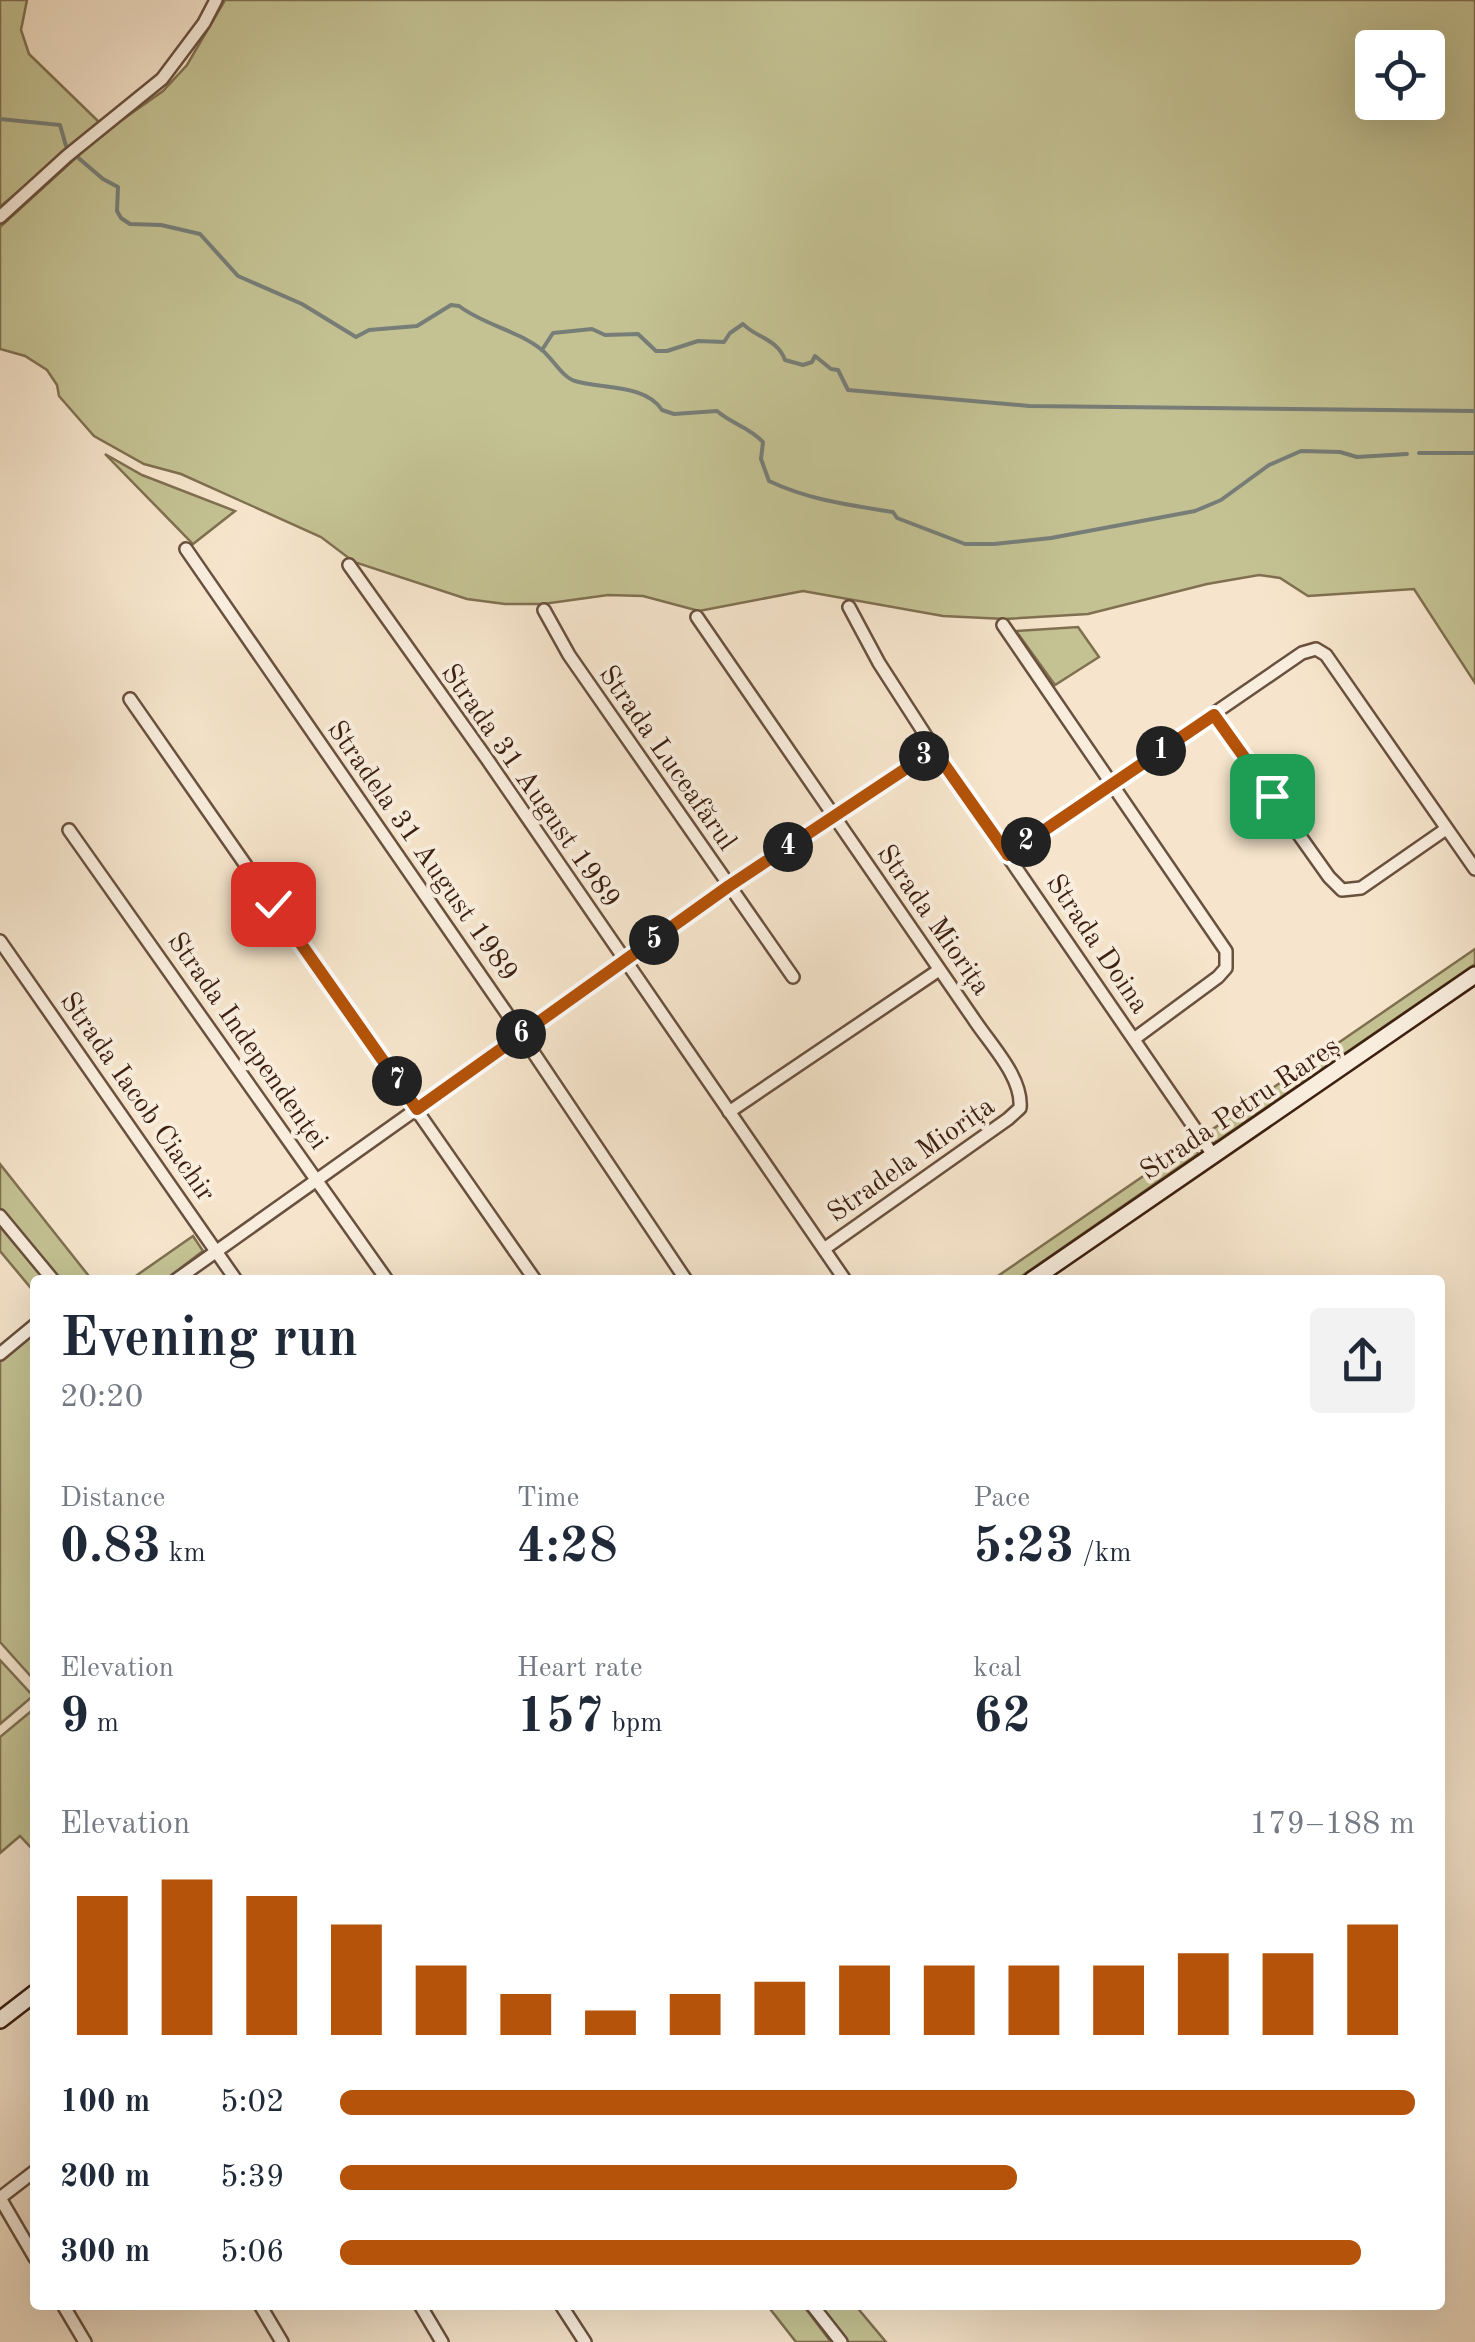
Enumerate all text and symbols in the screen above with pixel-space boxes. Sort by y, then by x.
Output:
map controls [1355,30,1445,120]
button: locate [1355,30,1445,120]
street label: Strada 31 August 1989 [435,660,624,914]
street label: Strada Luceafărul [592,661,741,856]
street label: Stradela 31 August 1989 [321,716,522,987]
pin: 1 [1136,726,1186,776]
pin: 3 [899,731,949,781]
text: 1 [1153,737,1169,765]
text: 3 [916,742,932,770]
pin [1230,754,1315,839]
icon: arrive [1245,769,1300,824]
pin: 2 [1001,817,1051,867]
pin: 4 [763,822,813,872]
text: 2 [1018,828,1034,856]
text: 4 [780,833,796,861]
street label: Strada Miorița [870,840,995,1001]
pin [231,862,316,947]
street label: Strada Doina [1040,870,1153,1019]
icon: check [246,877,301,932]
pin: 5 [629,915,679,965]
text: 5 [646,926,662,954]
street label: Strada Independenței [161,928,332,1155]
street label: Strada Iacob Ciachir [54,988,219,1208]
pin: 6 [496,1009,546,1059]
text: 6 [513,1020,529,1048]
street label: Strada Petru Rareș [1136,1033,1345,1186]
pin: 7 [372,1056,422,1106]
text: 7 [389,1067,405,1095]
street label: Stradela Miorița [823,1092,1000,1228]
button: share [1310,1308,1415,1413]
text: Evening run [60,1313,358,1368]
text: 20:20 [60,1382,143,1414]
text: Distance [60,1485,165,1513]
text: Time [517,1485,579,1513]
text: Pace [973,1485,1030,1513]
text: 0.83 [60,1523,161,1573]
text: 4:28 [517,1523,618,1573]
text: 5:23 [973,1523,1074,1573]
text: km [161,1540,206,1568]
text: /km [1074,1540,1132,1568]
text: Elevation [60,1655,174,1683]
text: Heart rate [517,1655,643,1683]
text: kcal [973,1655,1022,1683]
text: 9 [60,1693,89,1743]
text: 157 [517,1693,604,1743]
text: 62 [973,1693,1031,1743]
text: m [89,1710,119,1738]
text: bpm [604,1710,663,1738]
text: Elevation [60,1809,190,1841]
text: 179–188 m [1249,1809,1415,1841]
text: 100 m [60,2087,150,2119]
text: 5:02 [220,2087,285,2119]
text: 200 m [60,2162,150,2194]
text: 5:39 [220,2162,285,2194]
text: 300 m [60,2237,150,2269]
text: 5:06 [220,2237,285,2269]

